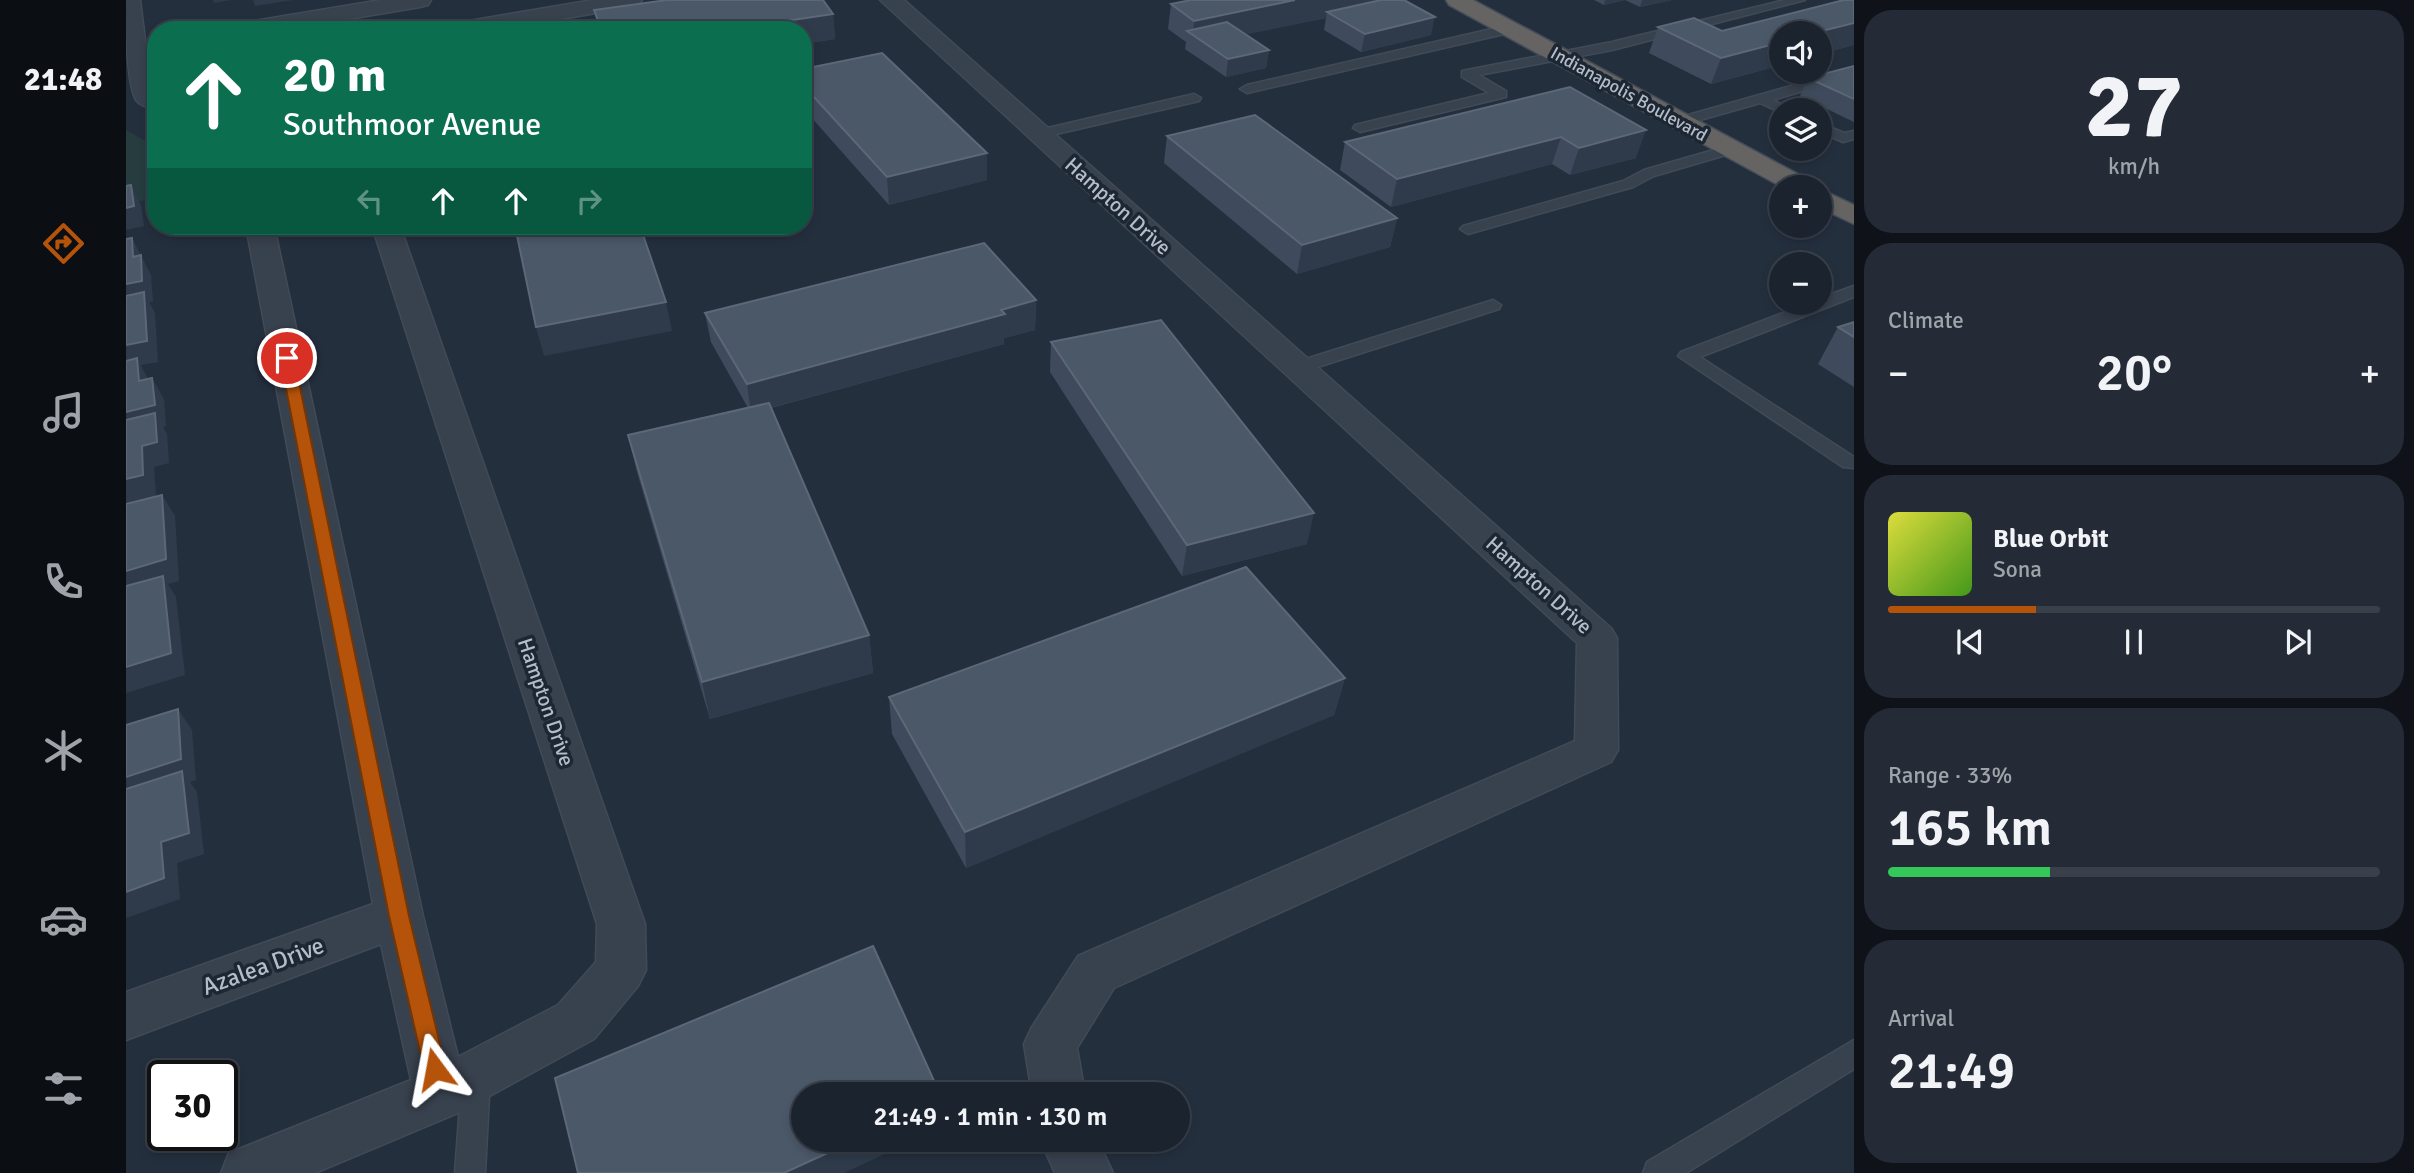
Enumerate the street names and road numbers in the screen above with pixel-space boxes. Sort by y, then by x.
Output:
street label: Indianapolis Boulevard [1547,42,1711,146]
street label: Hampton Drive [1060,152,1176,260]
street label: Hampton Drive [1481,531,1597,639]
street label: Hampton Drive [512,635,580,769]
street label: Azalea Drive [198,930,328,1002]

